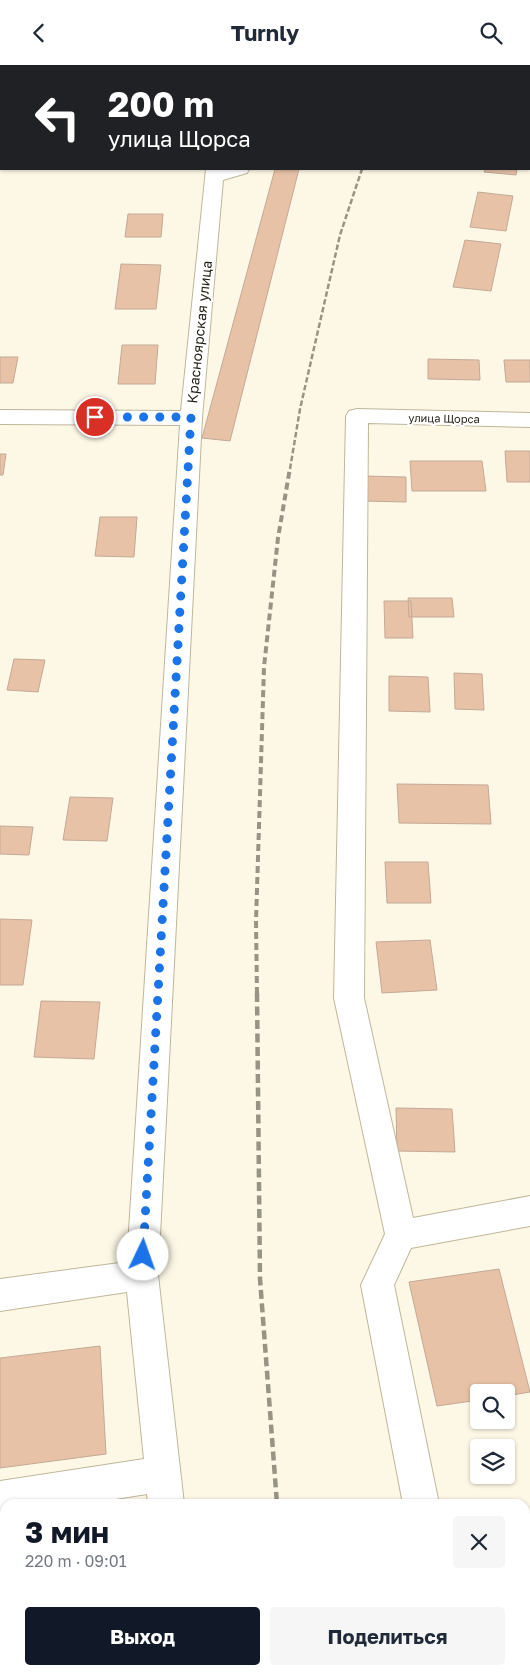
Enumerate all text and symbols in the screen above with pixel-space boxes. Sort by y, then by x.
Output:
icon: back [25,19,53,47]
text: Turnly [231,19,299,46]
icon: search [477,19,505,47]
text: 200 m [108,83,214,125]
icon: left [25,85,90,150]
text: улица Щорса [108,125,251,152]
street label: Красноярская улица [183,260,215,404]
pin [74,396,116,438]
icon: arrive [81,403,109,431]
street label: улица Щорса [408,411,480,425]
position arrow [116,1228,168,1280]
map controls [470,1384,515,1484]
button: search [470,1384,515,1429]
button: layers [470,1439,515,1484]
text: 3 мин [25,1514,109,1550]
button: close [453,1516,505,1568]
text: 220 m · 09:01 [25,1551,127,1571]
button: Выход [25,1607,260,1665]
button: Поделиться [270,1607,505,1665]

